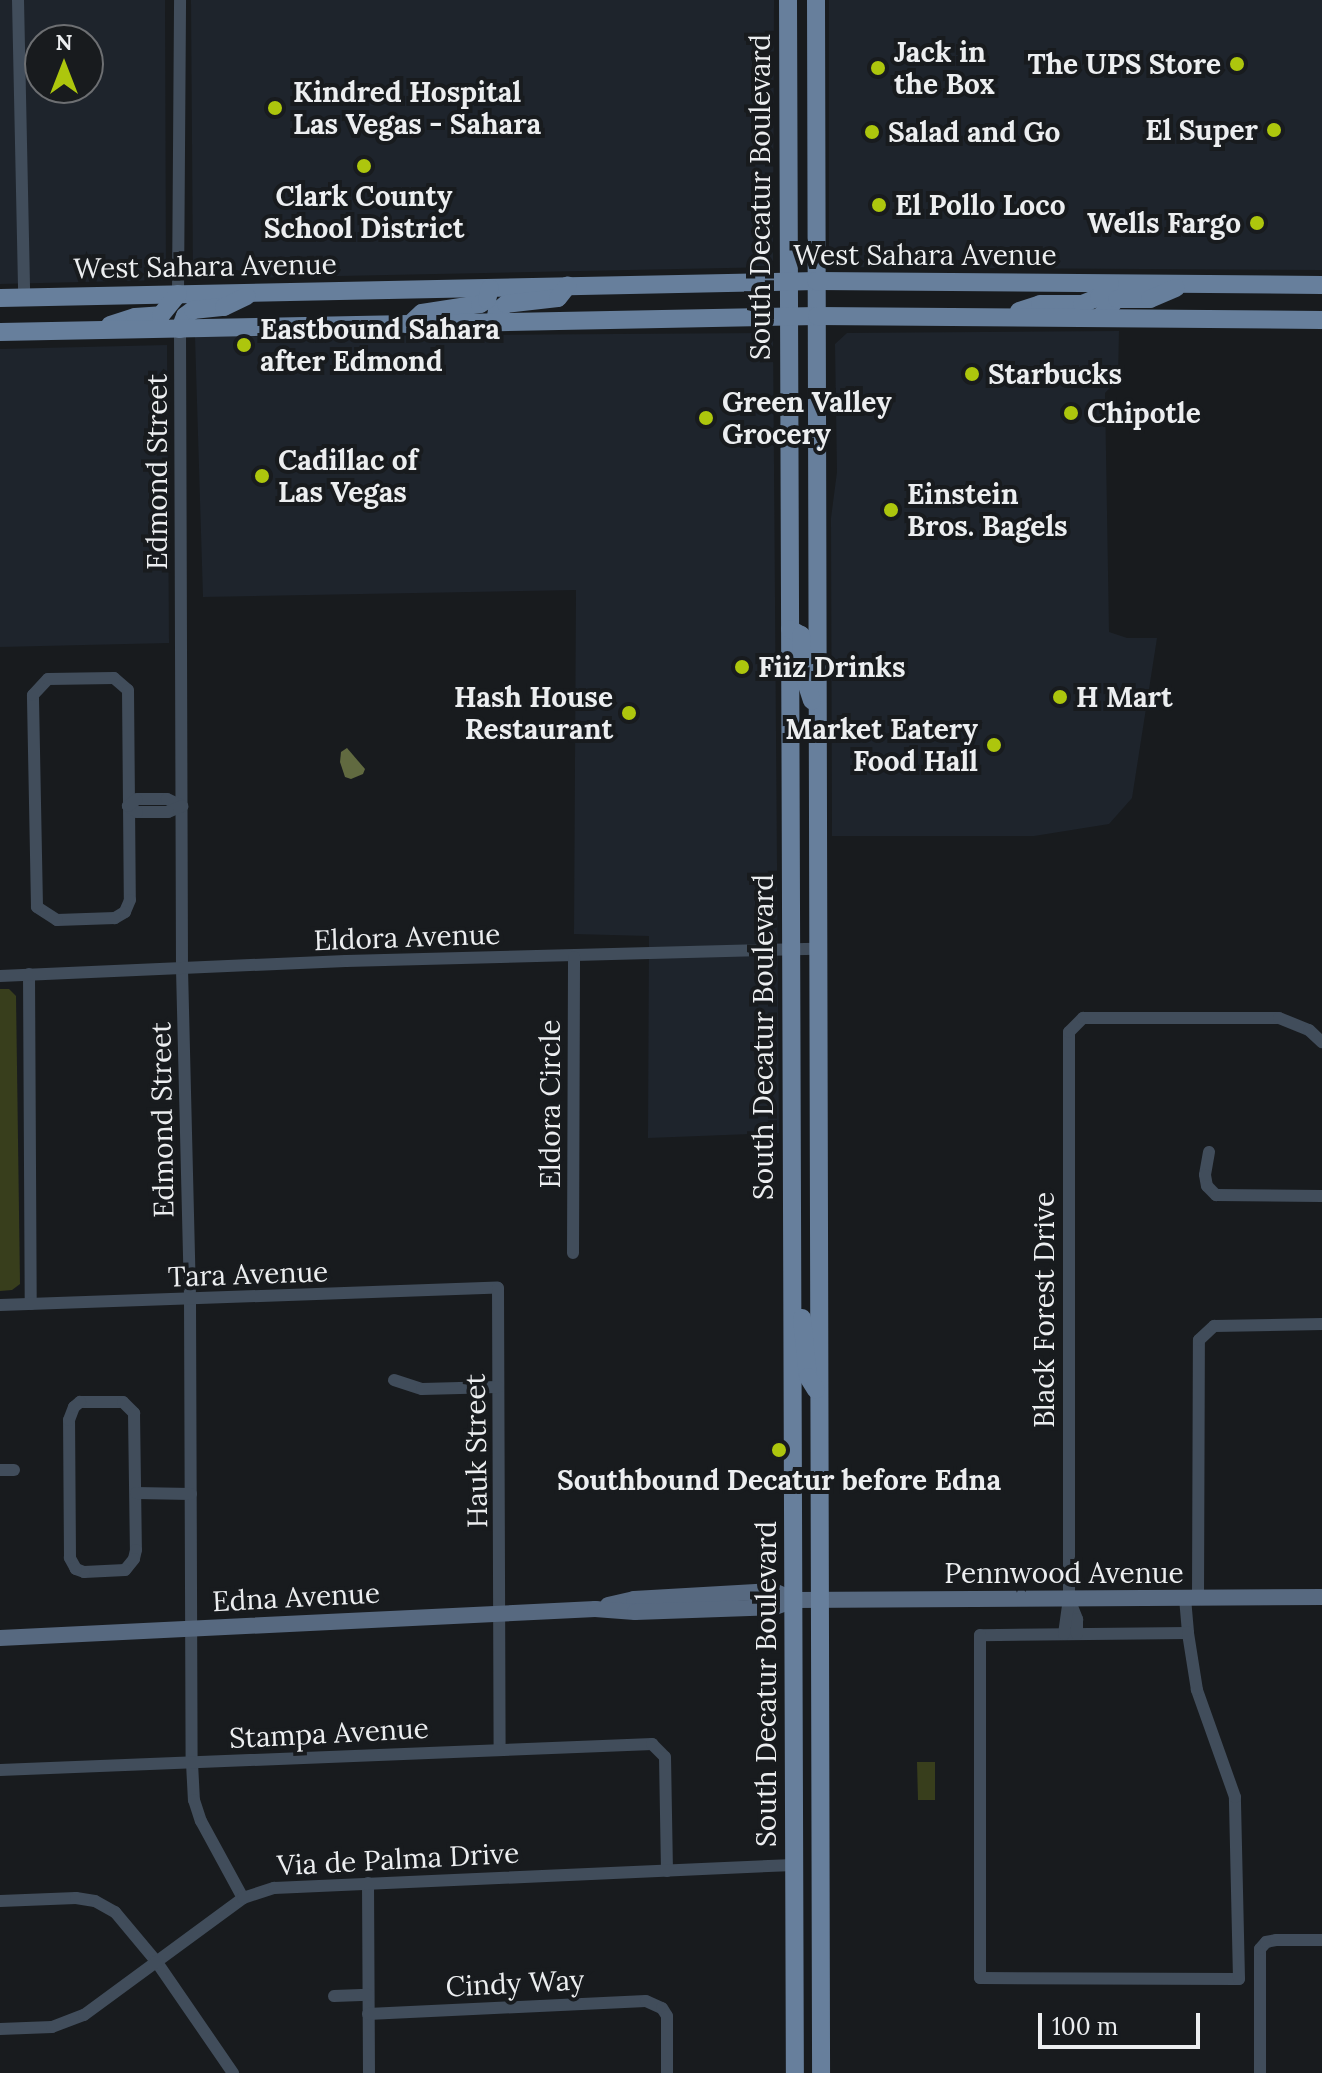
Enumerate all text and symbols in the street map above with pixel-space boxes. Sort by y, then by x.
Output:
north arrow [24,24,104,104]
text: N [55,28,73,56]
street label: South Decatur Boulevard [743,34,777,360]
place label: Jack in the Box [894,35,995,101]
place label: The UPS Store [1027,47,1221,81]
marker: The UPS Store [1228,55,1246,73]
marker: Jack in the Box [869,59,887,77]
place label: Kindred Hospital Las Vegas - Sahara [293,75,541,141]
marker: Kindred Hospital Las Vegas - Sahara [264,97,286,119]
place label: El Super [1145,113,1258,147]
place label: Salad and Go [888,115,1060,149]
marker: El Super [1265,121,1283,139]
marker: Salad and Go [863,123,881,141]
marker: Clark County School District [355,157,373,175]
place label: Clark County School District [264,179,464,245]
place label: El Pollo Loco [895,188,1066,222]
marker: El Pollo Loco [870,196,888,214]
place label: Wells Fargo [1087,206,1241,240]
marker: Wells Fargo [1248,214,1266,232]
street label: West Sahara Avenue [793,238,1057,272]
street label: West Sahara Avenue [73,247,337,285]
place label: Eastbound Sahara after Edmond [260,312,500,378]
marker: Eastbound Sahara after Edmond [235,336,253,354]
place label: Starbucks [988,357,1122,391]
marker: Starbucks [963,365,981,383]
street label: Edmond Street [140,374,174,570]
place label: Green Valley Grocery [722,385,892,451]
place label: Chipotle [1087,396,1201,430]
marker: Chipotle [1062,404,1080,422]
marker: Green Valley Grocery [697,409,715,427]
place label: Cadillac of Las Vegas [278,443,418,509]
marker: Cadillac of Las Vegas [253,467,271,485]
place label: Einstein Bros. Bagels [907,477,1068,543]
marker: Einstein Bros. Bagels [882,501,900,519]
place label: Fiiz Drinks [758,650,906,684]
marker: Fiiz Drinks [733,658,751,676]
place label: Hash House Restaurant [454,680,613,746]
place label: H Mart [1076,680,1173,714]
marker: H Mart [1051,688,1069,706]
marker: Hash House Restaurant [620,704,638,722]
place label: Market Eatery Food Hall [785,712,978,778]
marker: Market Eatery Food Hall [985,736,1003,754]
street label: South Decatur Boulevard [746,874,780,1200]
street label: Eldora Avenue [313,917,501,957]
street label: Eldora Circle [533,1020,567,1188]
street label: Edmond Street [143,1022,181,1218]
street label: Black Forest Drive [1027,1192,1061,1428]
street label: Tara Avenue [167,1254,329,1294]
street label: Hauk Street [458,1374,494,1528]
marker: Southbound Decatur before Edna [770,1441,788,1459]
place label: Southbound Decatur before Edna [557,1463,1001,1497]
street label: South Decatur Boulevard [749,1521,783,1847]
street label: Pennwood Avenue [944,1556,1184,1590]
street label: Edna Avenue [211,1576,381,1618]
street label: Stampa Avenue [228,1711,430,1755]
street label: Via de Palma Drive [276,1836,520,1882]
street label: Cindy Way [445,1963,585,2003]
scale bar [1042,1997,1204,2047]
text: 100 m [1052,2011,1118,2042]

